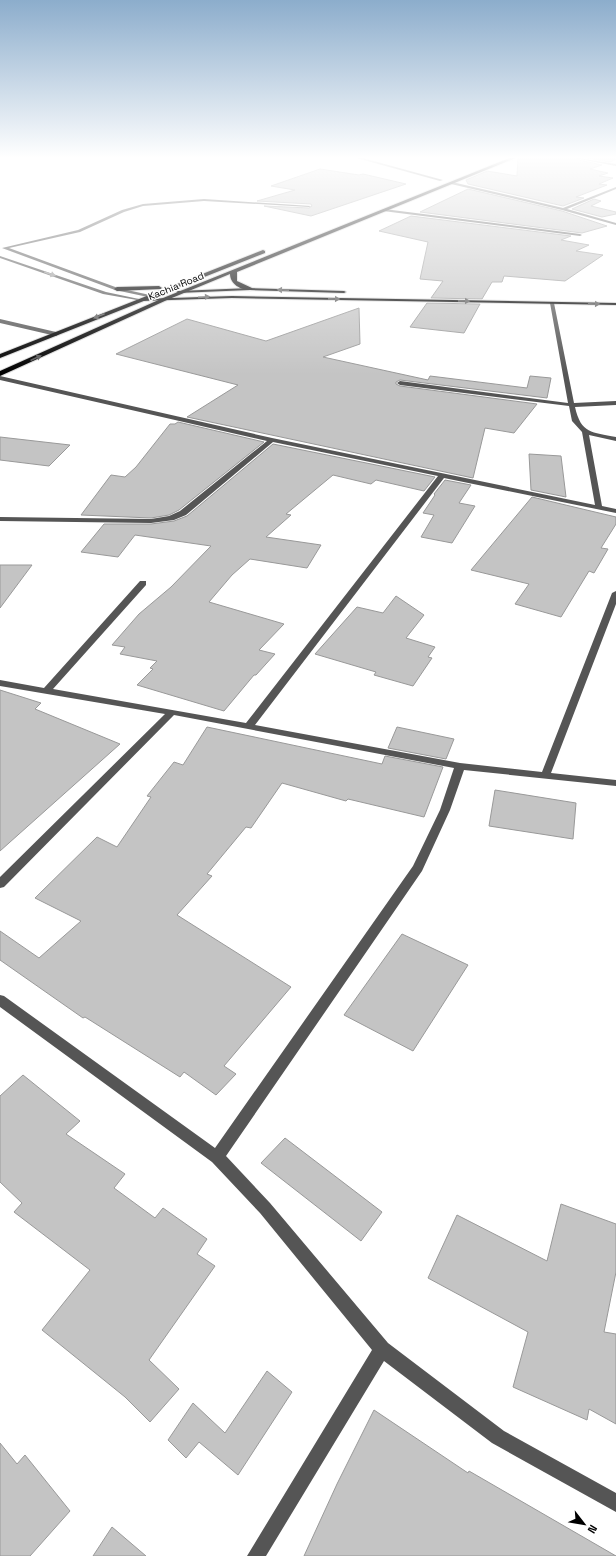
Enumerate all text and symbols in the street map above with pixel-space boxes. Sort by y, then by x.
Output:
street label: Kachia Road [146,269,206,303]
one-way arrow [44,271,56,277]
one-way arrow [276,287,289,293]
one-way arrow [198,294,210,301]
one-way arrow [328,296,341,302]
one-way arrow [458,298,470,305]
one-way arrow [588,301,601,307]
one-way arrow [94,313,105,319]
one-way arrow [30,355,41,361]
north arrow [564,1504,604,1544]
text: N [585,1522,600,1536]

